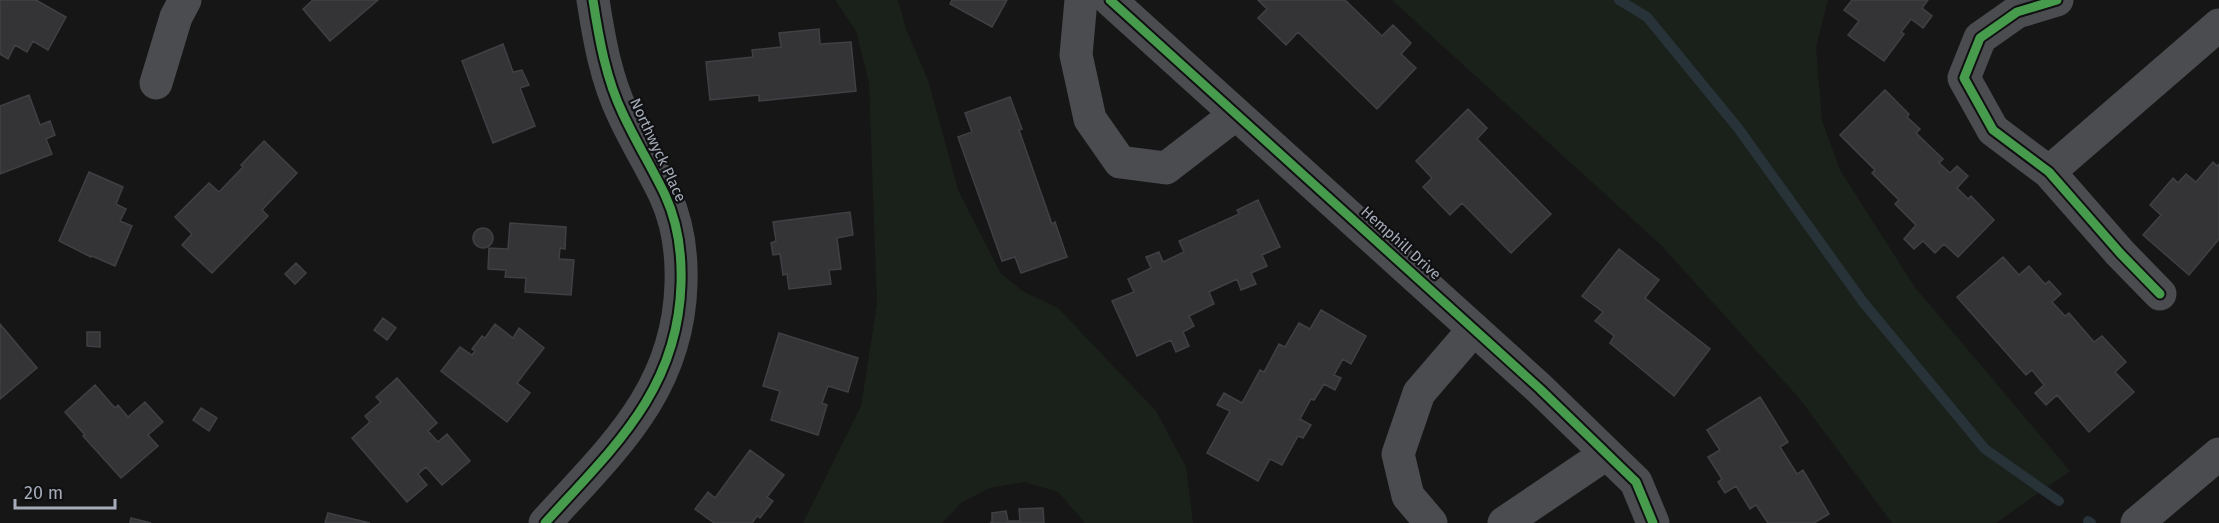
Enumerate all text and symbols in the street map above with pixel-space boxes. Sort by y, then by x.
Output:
street label: Northwyck Place [626,95,690,205]
street label: Hemphill Drive [1357,202,1445,284]
scale bar [15,472,116,510]
text: 20 m [24,482,63,504]

